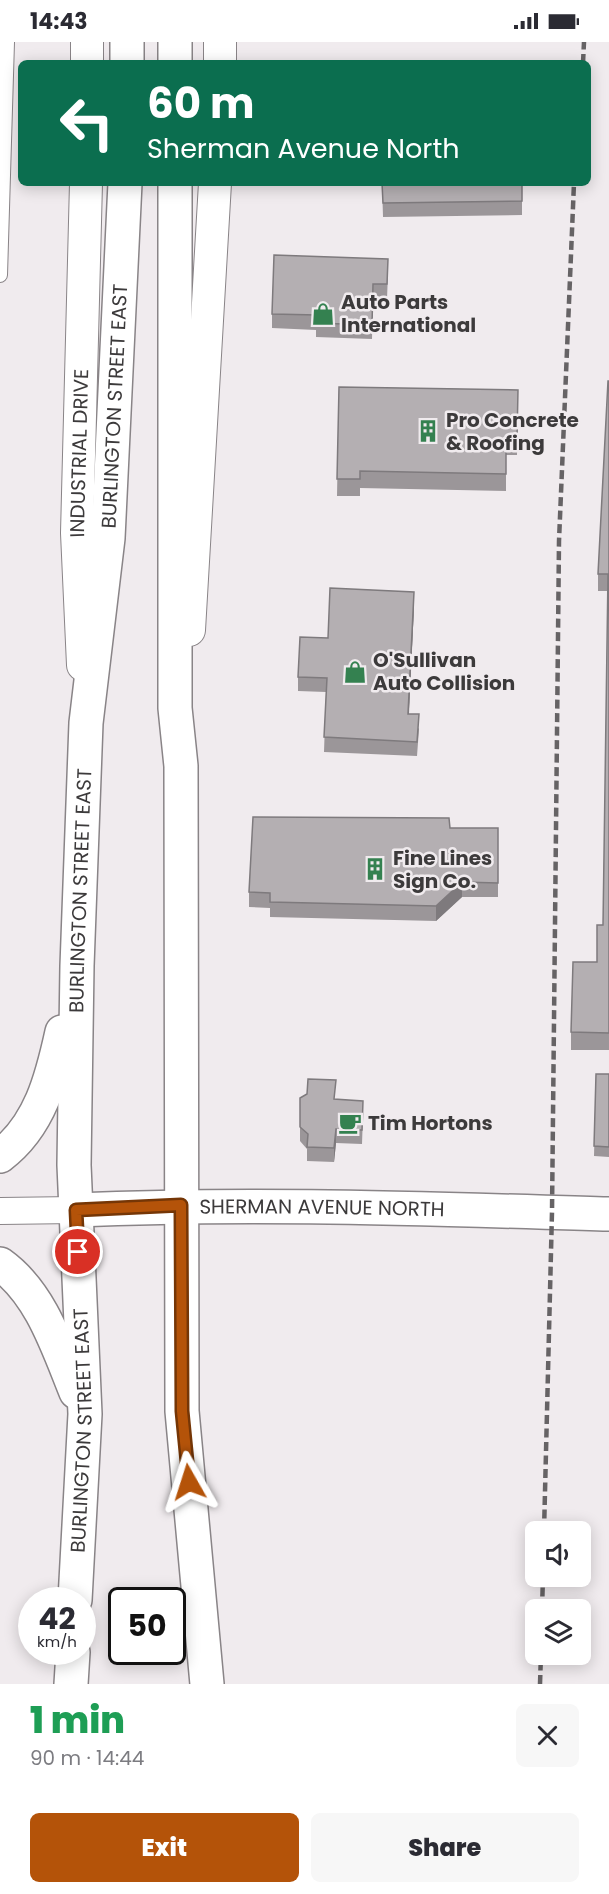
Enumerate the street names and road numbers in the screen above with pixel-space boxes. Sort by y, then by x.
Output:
street label: BURLINGTON STREET EAST [94,283,134,529]
street label: INDUSTRIAL DRIVE [63,368,95,538]
street label: BURLINGTON STREET EAST [62,768,98,1013]
street label: SHERMAN AVENUE NORTH [199,1192,445,1223]
street label: BURLINGTON STREET EAST [64,1307,99,1553]

